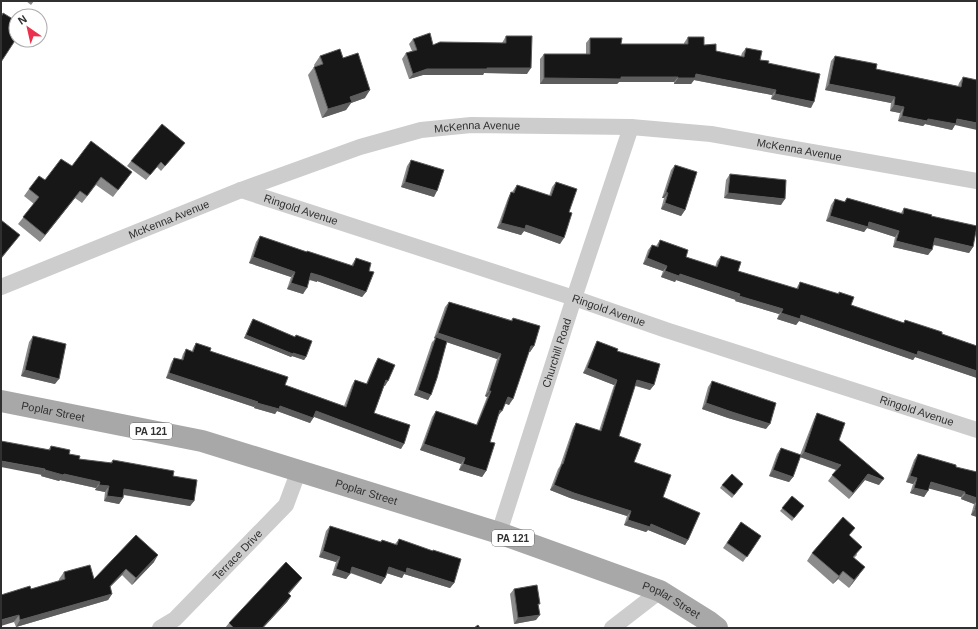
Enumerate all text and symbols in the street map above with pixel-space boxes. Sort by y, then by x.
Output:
north arrow [8,8,48,48]
text: N [16,12,29,27]
street label: McKenna Avenue [434,119,520,135]
street label: McKenna Avenue [756,136,843,163]
street label: Ringold Avenue [262,192,339,227]
street label: McKenna Avenue [127,197,211,241]
street label: Ringold Avenue [571,292,647,328]
street label: Churchill Road [540,317,573,389]
street label: Ringold Avenue [878,393,955,428]
street label: Poplar Street [20,399,86,424]
road number: PA 121 [130,423,172,439]
street label: Poplar Street [334,477,399,507]
street label: Terrace Drive [210,527,265,583]
road number: PA 121 [492,530,534,546]
street label: Poplar Street [641,579,702,621]

